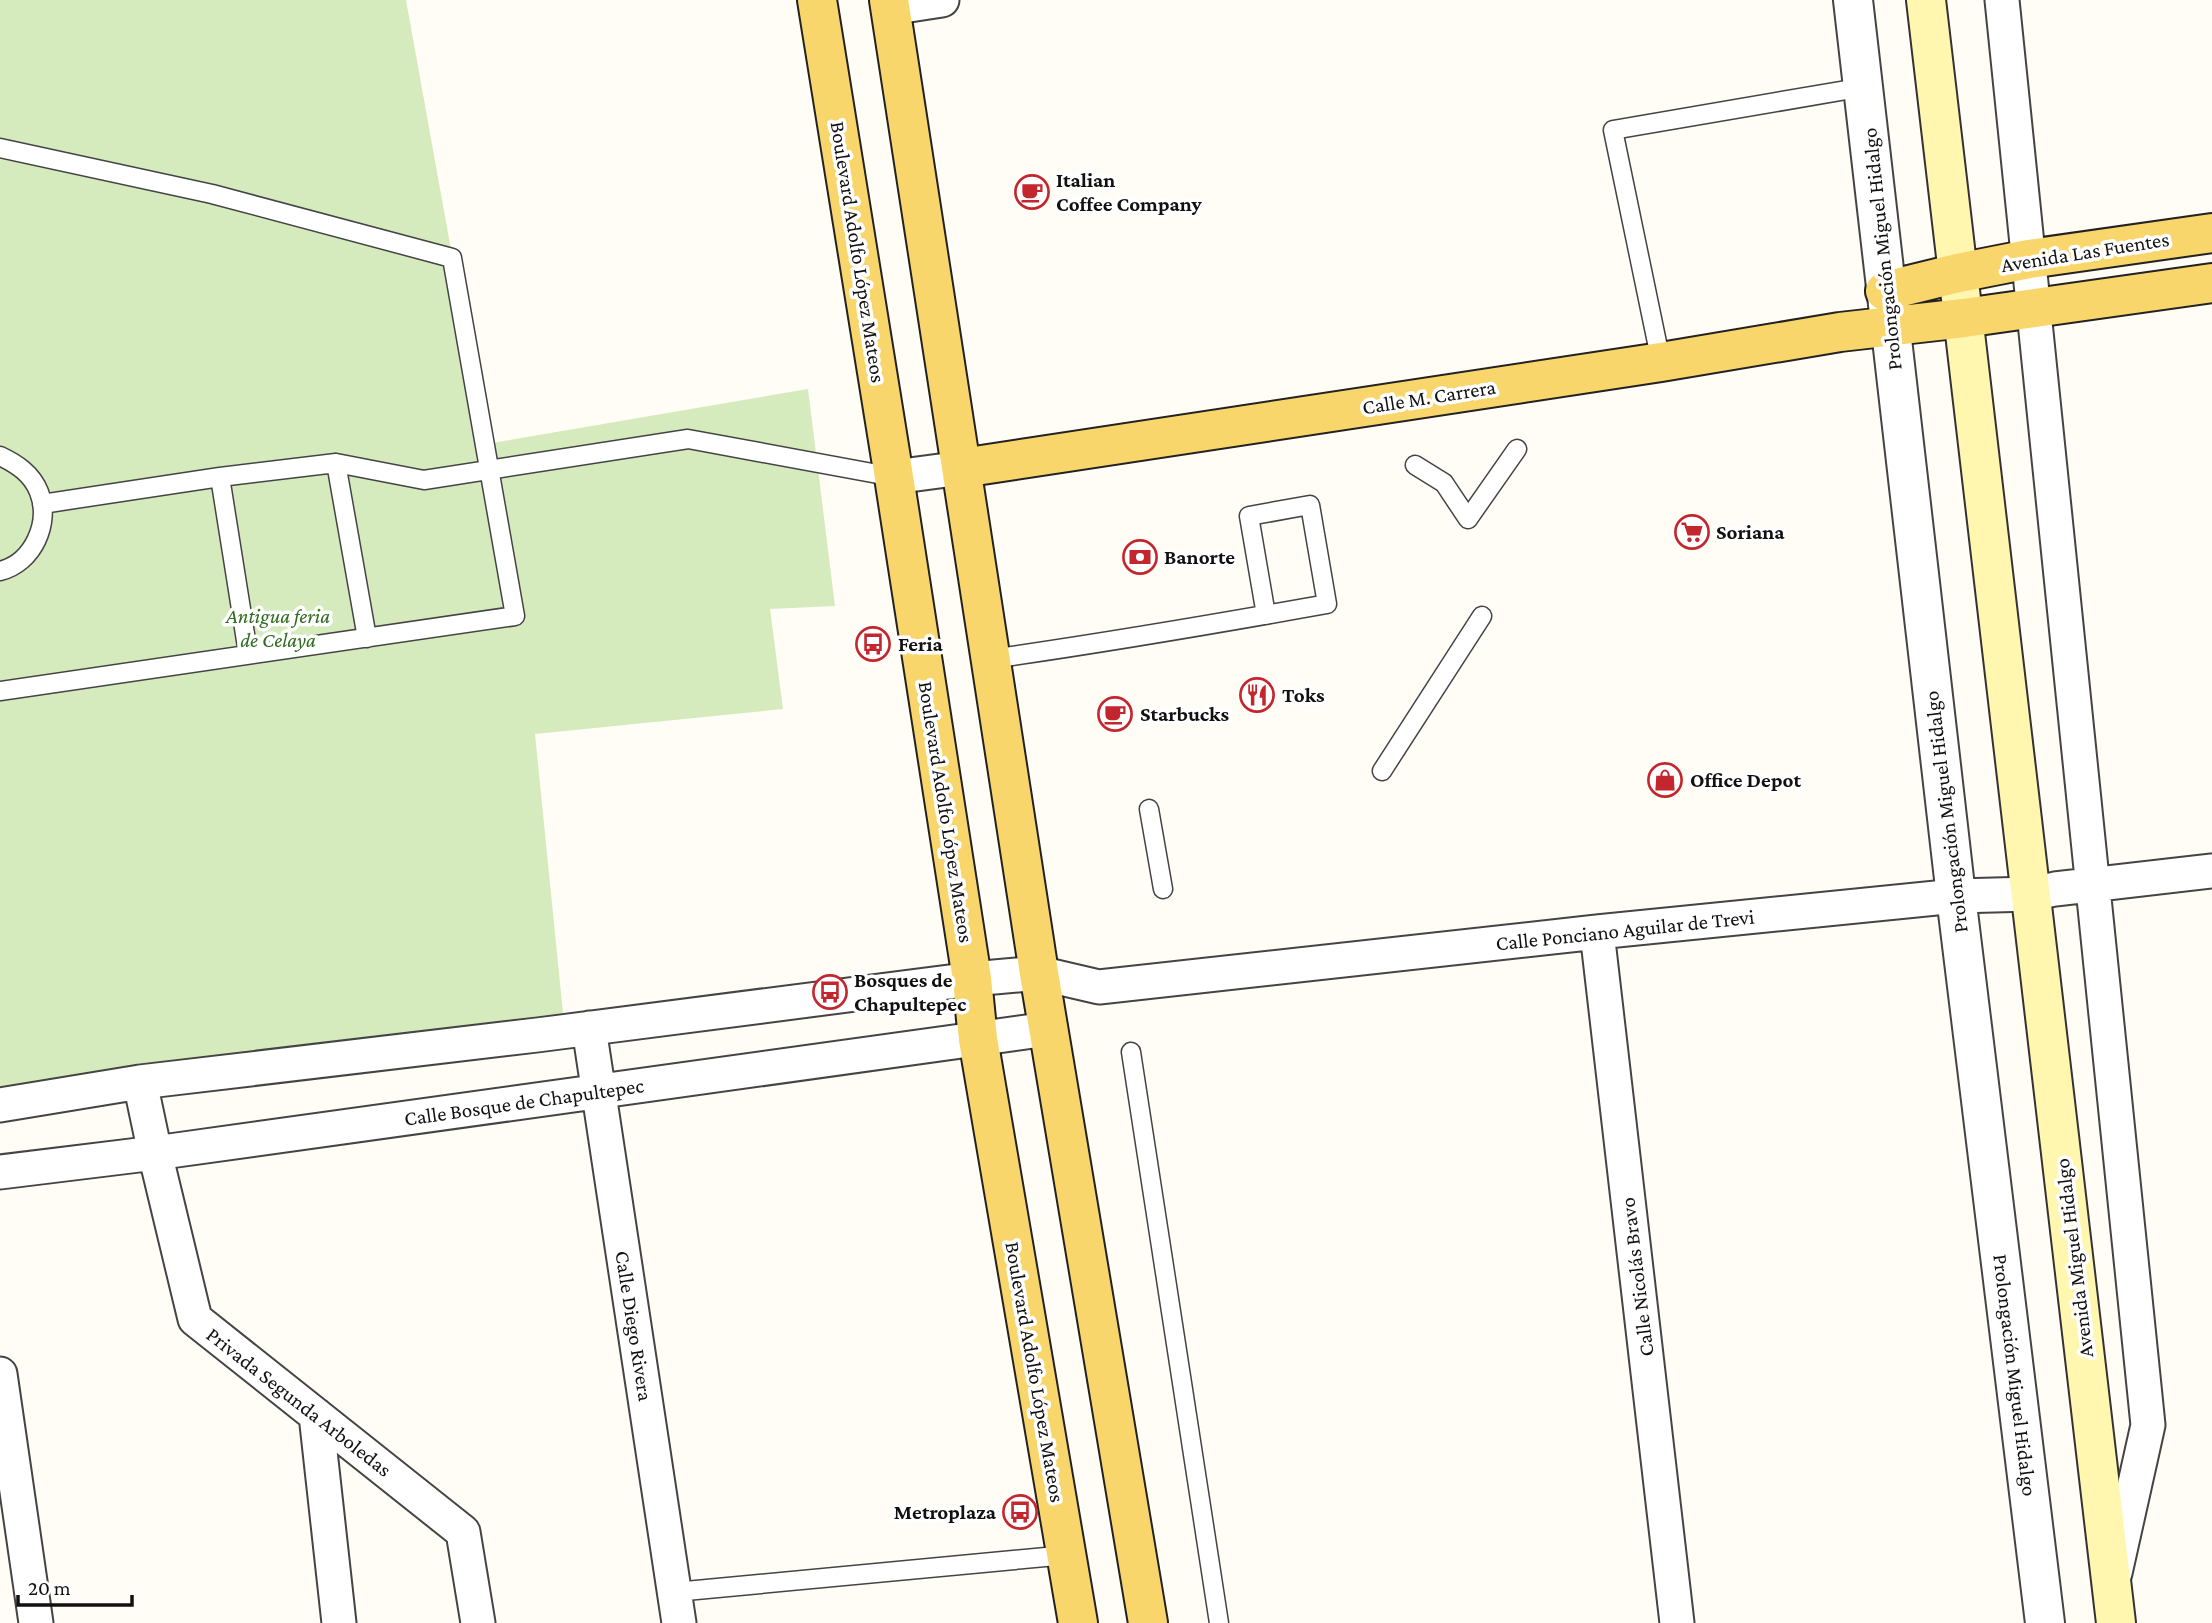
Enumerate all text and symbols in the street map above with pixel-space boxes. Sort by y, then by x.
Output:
street label: Boulevard Adolfo López Mateos [825,120,891,384]
street label: Prolongación Miguel Hidalgo [1857,127,1907,371]
place label: Italian Coffee Company [1056,168,1203,216]
cafe icon: Italian Coffee Company [1013,173,1051,211]
street label: Avenida Las Fuentes [1999,227,2171,277]
street label: Calle M. Carrera [1361,375,1498,419]
supermarket icon: Soriana [1673,513,1711,551]
place label: Soriana [1716,520,1785,544]
bank icon: Banorte [1121,538,1159,576]
place label: Banorte [1164,545,1235,569]
park label: Antigua feria de Celaya [225,604,330,652]
bus stop icon: Feria [854,625,892,663]
place label: Feria [898,632,944,656]
restaurant icon: Toks [1238,676,1276,714]
street label: Boulevard Adolfo López Mateos [913,680,979,944]
place label: Toks [1282,683,1325,707]
street label: Prolongación Miguel Hidalgo [1919,690,1973,934]
cafe icon: Starbucks [1096,695,1134,733]
place label: Starbucks [1140,702,1229,726]
shop icon: Office Depot [1646,761,1684,799]
place label: Office Depot [1690,768,1801,792]
street label: Calle Ponciano Aguilar de Trevi [1494,904,1756,956]
place label: Bosques de Chapultepec [854,968,967,1016]
bus stop icon: Bosques de Chapultepec [811,973,849,1011]
street label: Calle Bosque de Chapultepec [403,1073,646,1131]
street label: Avenida Miguel Hidalgo [2050,1157,2098,1359]
street label: Calle Nicolás Bravo [1615,1196,1659,1358]
street label: Boulevard Adolfo López Mateos [1000,1240,1070,1504]
street label: Calle Diego Rivera [610,1249,658,1403]
street label: Prolongación Miguel Hidalgo [1988,1253,2042,1497]
street label: Privada Segunda Arboledas [202,1322,396,1482]
bus stop icon: Metroplaza [1001,1493,1039,1531]
place label: Metroplaza [894,1500,997,1524]
scale bar [18,1564,131,1608]
text: 20 m [28,1576,71,1600]

